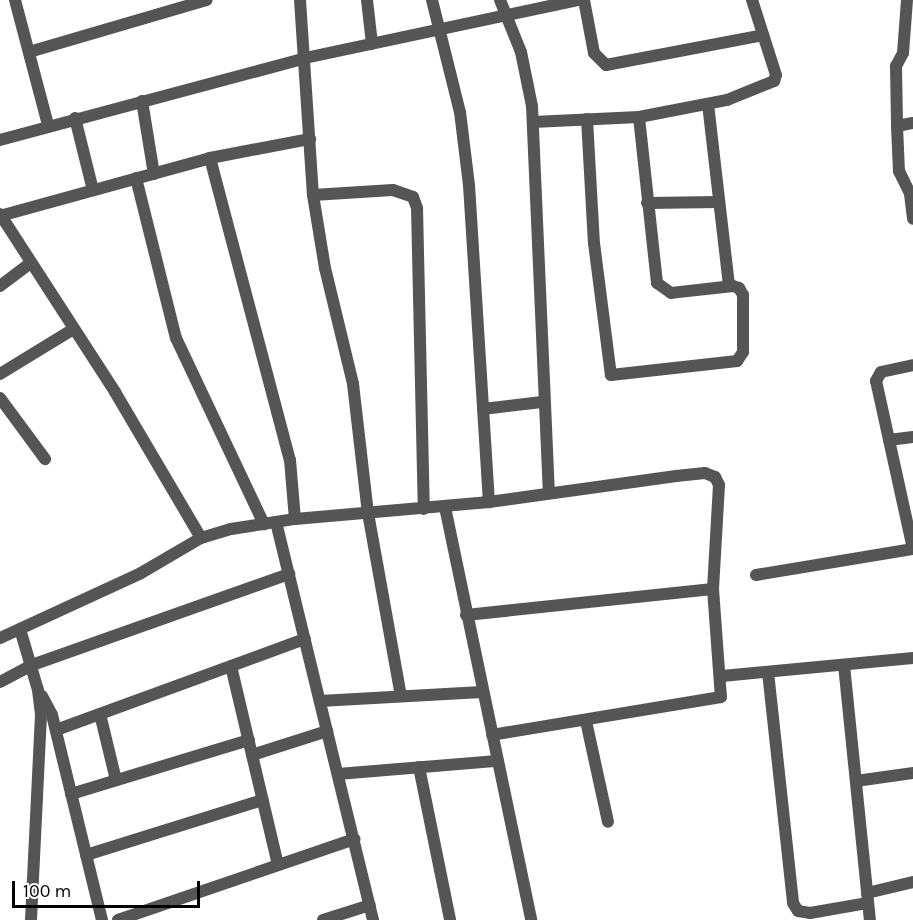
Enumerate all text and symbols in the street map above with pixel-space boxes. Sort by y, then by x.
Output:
scale bar [15,869,202,907]
text: 100 m [23,880,71,902]

